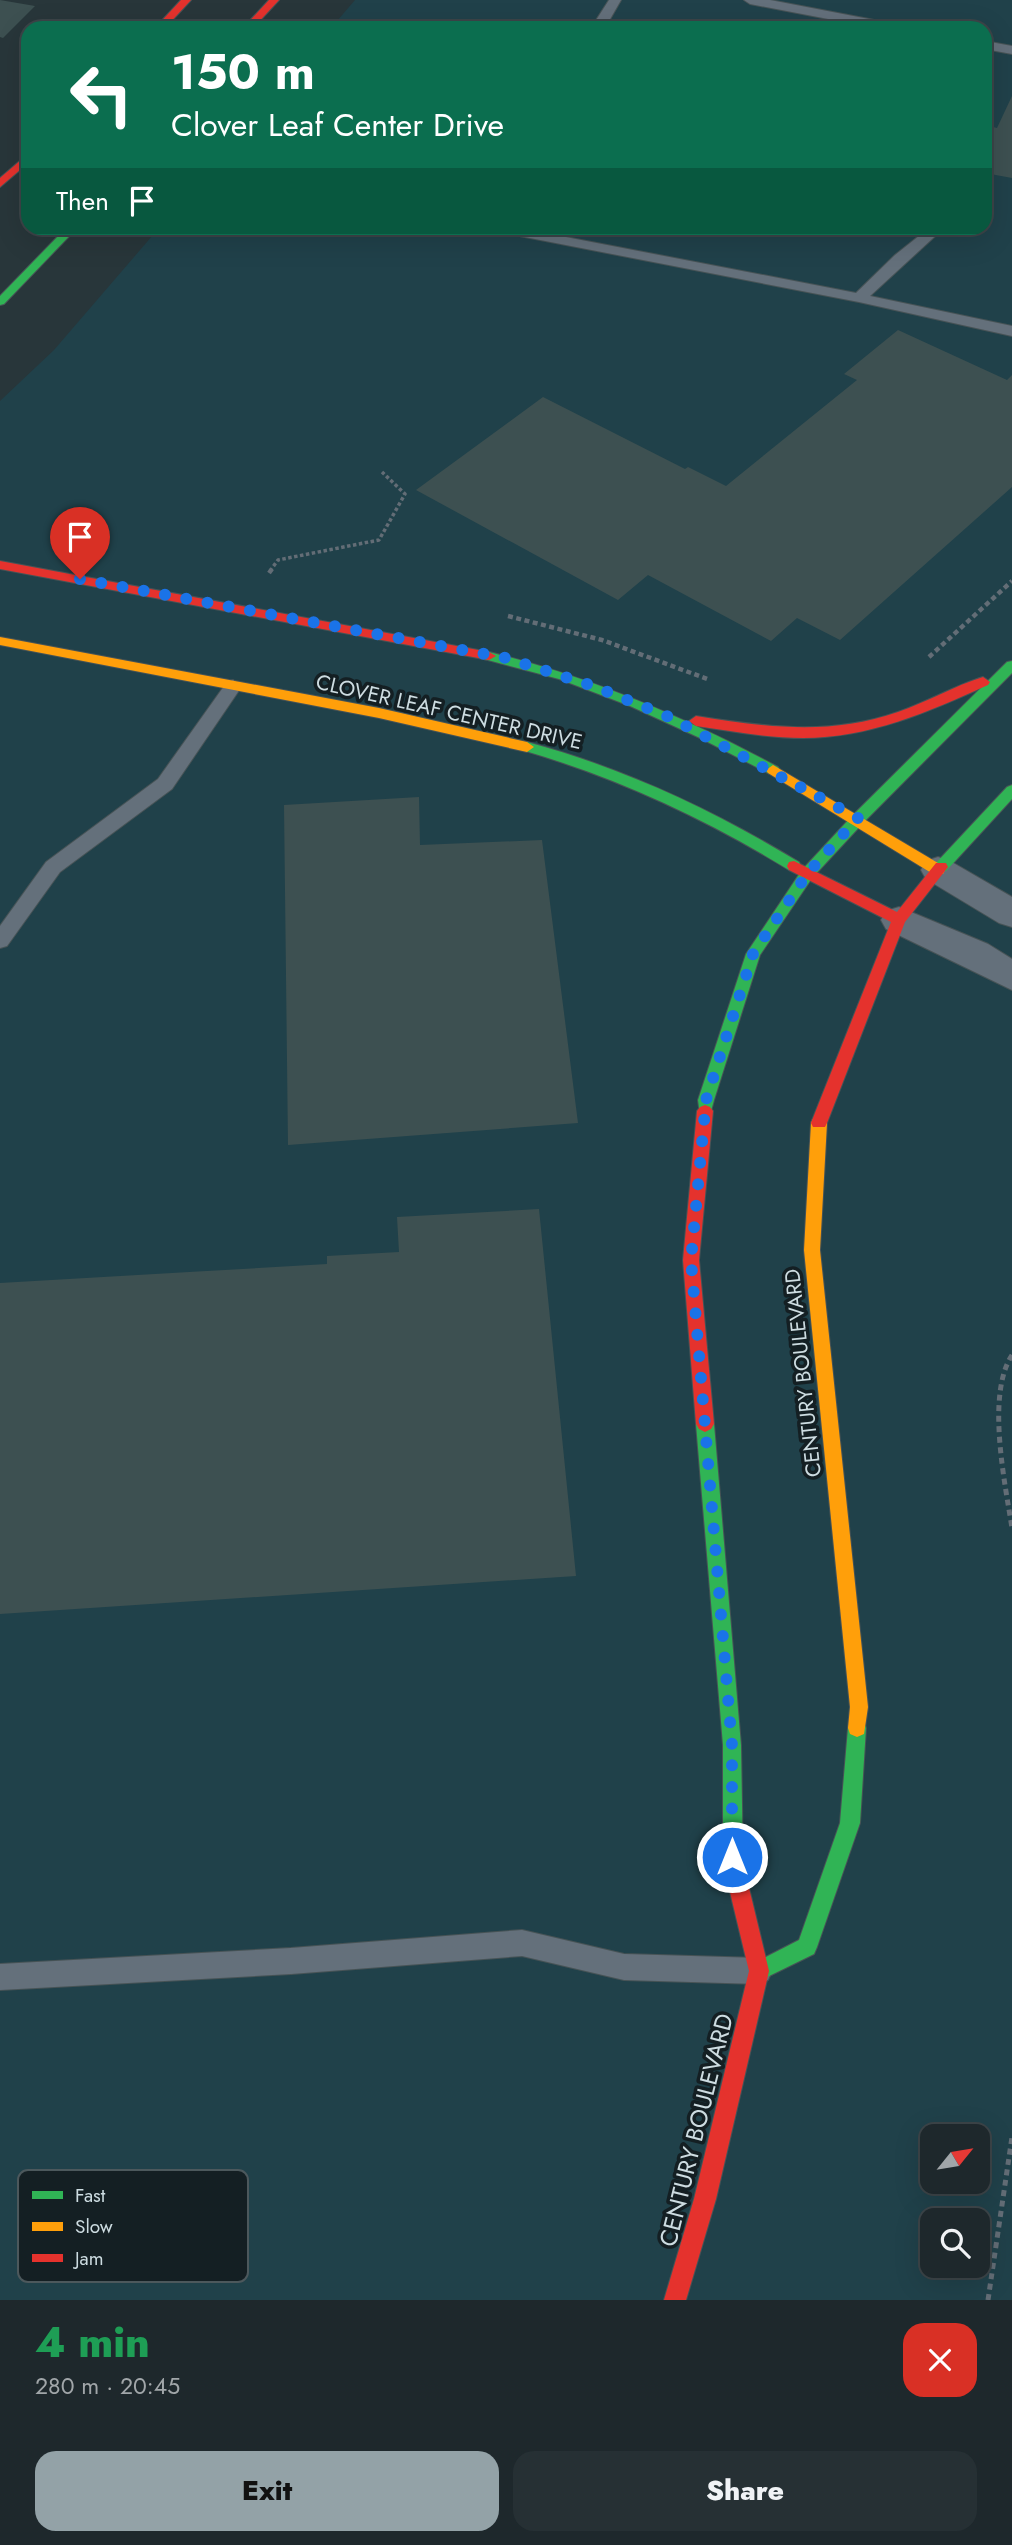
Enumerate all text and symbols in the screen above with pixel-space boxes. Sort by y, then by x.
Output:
text: 150 m [171,37,315,107]
icon: left [56,49,147,140]
text: Clover Leaf Center Drive [171,102,504,148]
text: Then [56,182,109,220]
icon: arrive [123,182,161,220]
pin [50,507,110,579]
icon: arrive [61,518,99,556]
street label: CLOVER LEAF CENTER DRIVE [313,667,585,757]
street label: CENTURY BOULEVARD [777,1267,829,1479]
position arrow [695,1820,769,1894]
street label: CENTURY BOULEVARD [650,2010,742,2250]
north arrow [920,2124,990,2194]
map controls [920,2124,990,2278]
legend [18,2170,248,2282]
text: Fast [75,2182,106,2209]
button: search [920,2208,990,2278]
text: Slow [75,2213,113,2240]
text: Jam [72,2245,104,2272]
text: 4 min [35,2312,150,2373]
button: close [903,2323,977,2397]
text: 280 m · 20:45 [35,2369,180,2403]
button: Exit [35,2451,499,2531]
button: Share [513,2451,977,2531]

